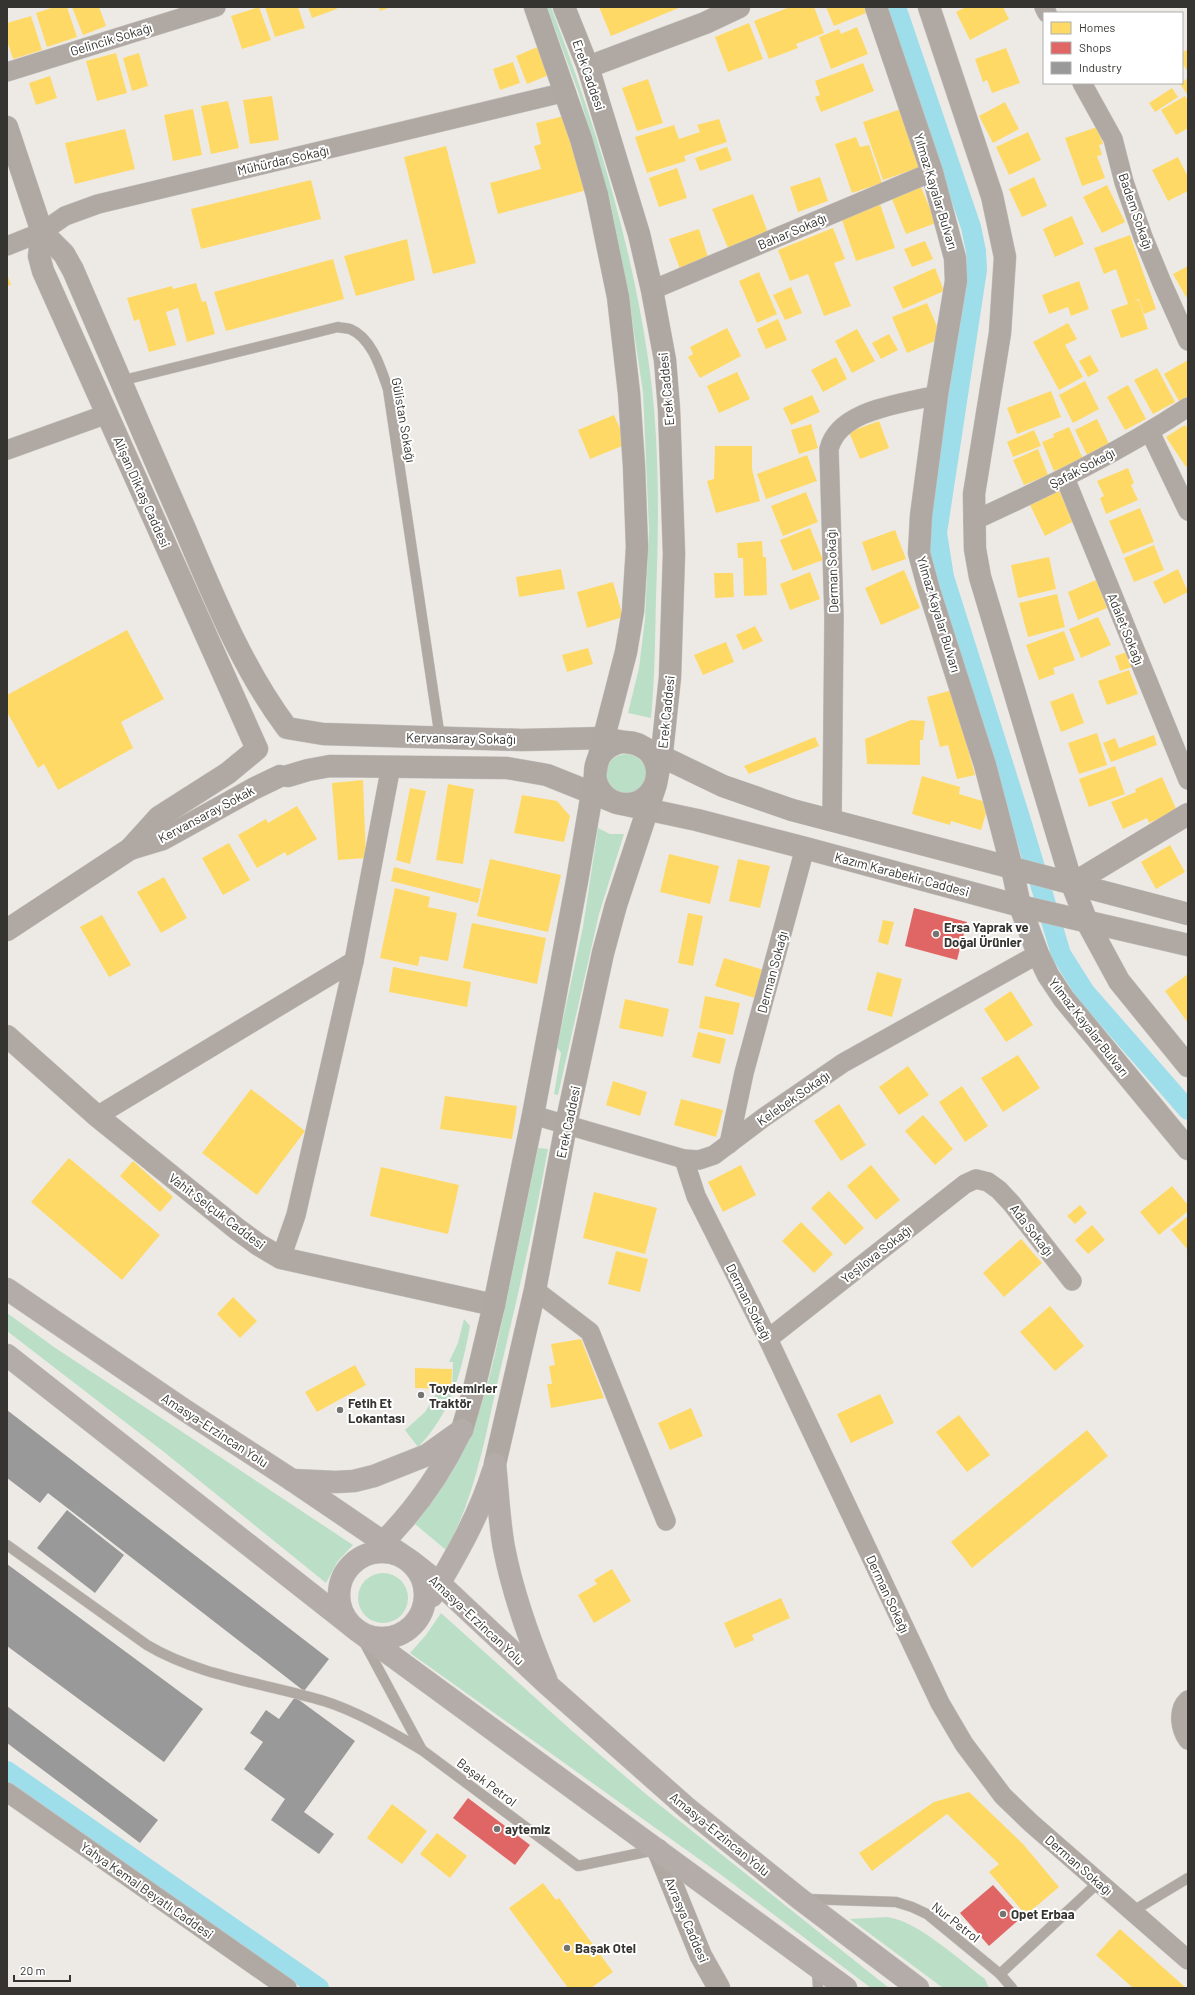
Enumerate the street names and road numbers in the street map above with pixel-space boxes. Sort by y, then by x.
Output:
street label: Gelincik Sokağı [68,19,154,59]
street label: Erek Caddesi [569,38,609,112]
street label: Yılmaz Kayalar Bulvarı [911,131,961,251]
street label: Mühürdar Sokağı [236,142,330,178]
street label: Badem Sokağı [1115,171,1157,251]
street label: Bahar Sokağı [755,209,829,253]
street label: Erek Caddesi [655,352,677,426]
street label: Gülistan Sokağı [389,376,419,464]
street label: Alişan Diktaş Caddesi [110,434,174,550]
street label: Şafak Sokağı [1047,444,1117,492]
street label: Derman Sokağı [823,529,841,613]
street label: Yılmaz Kayalar Bulvarı [914,554,964,674]
street label: Adalet Sokağı [1104,591,1148,667]
street label: Erek Caddesi [654,675,678,749]
street label: Kervansaray Sokağı [406,729,516,747]
street label: Kervansaray Sokak [155,782,257,846]
street label: Kazım Karabekir Caddesi [833,848,971,900]
street label: Derman Sokağı [753,929,791,1015]
street label: Yılmaz Kayalar Bulvarı [1045,974,1133,1080]
street label: Kelebek Sokağı [754,1067,832,1129]
street label: Erek Caddesi [553,1084,583,1160]
street label: Vahit Selçuk Caddesi [166,1169,268,1253]
street label: Ada Sokağı [1007,1201,1057,1259]
street label: Yeşilova Sokağı [837,1221,915,1287]
street label: Derman Sokağı [723,1261,775,1343]
street label: Amasya-Erzincan Yolu [159,1390,271,1470]
street label: Derman Sokağı [863,1552,913,1636]
street label: Amasya-Erzincan Yolu [426,1572,528,1668]
street label: Başak Petrol [454,1754,520,1810]
street label: Amasya-Erzincan Yolu [667,1789,773,1879]
street label: Derman Sokağı [1042,1831,1116,1899]
street label: Yahya Kemal Beyatlı Caddesi [77,1838,217,1942]
street label: Avrasya Caddesi [662,1875,712,1965]
street label: Nur Petrol [929,1898,983,1946]

